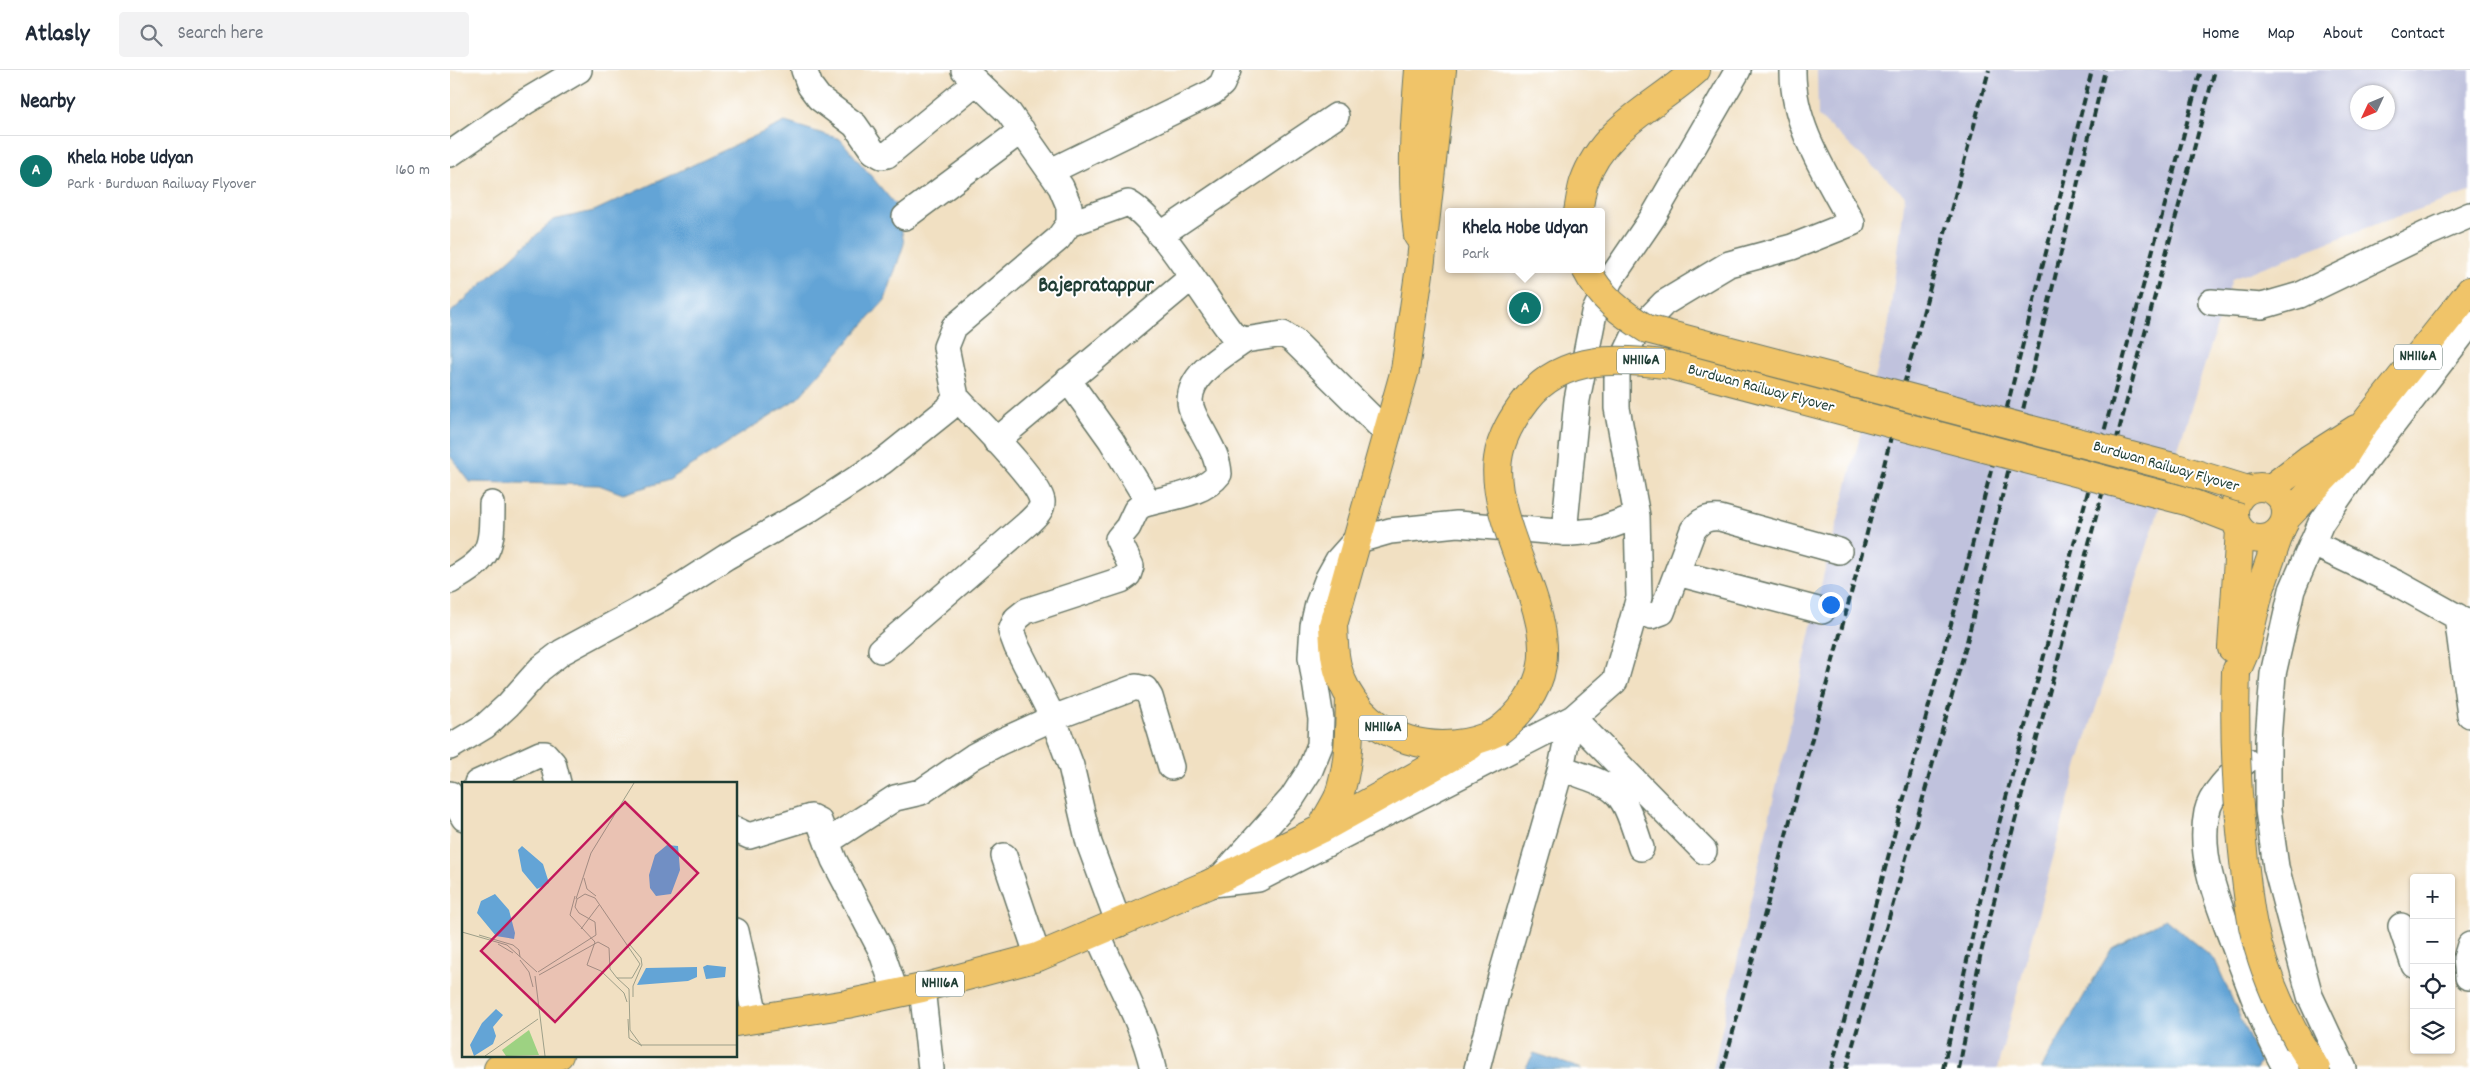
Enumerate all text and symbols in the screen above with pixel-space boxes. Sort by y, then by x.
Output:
search box [119,12,469,57]
text: Atlasly [25,18,89,52]
icon: search [137,21,165,49]
text: Search here [177,21,263,48]
text: Home [2202,22,2239,47]
text: Map [2267,22,2295,47]
text: About [2323,22,2363,47]
text: Contact [2391,22,2445,47]
north arrow [2350,85,2395,130]
text: Nearby [20,88,75,118]
text: Khela Hobe Udyan [67,146,193,173]
text: A [32,159,40,182]
text: 160 m [395,159,430,182]
text: Park · Burdwan Railway Flyover [67,173,256,196]
popup [1445,208,1605,273]
text: Khela Hobe Udyan [1462,216,1588,243]
text: Park [1462,243,1489,266]
district label: Bajepratappur [1038,272,1155,302]
pin: A [1509,289,1541,327]
road number: NH116A [2394,344,2442,370]
road number: NH116A [1617,348,1665,374]
street label: Burdwan Railway Flyover [1685,358,1837,420]
street label: Burdwan Railway Flyover [2090,435,2242,499]
your location [1818,592,1844,618]
road number: NH116A [1359,716,1407,740]
inset map [462,782,738,1056]
map controls [2410,874,2455,1054]
button: + [2410,874,2455,919]
button: − [2410,919,2455,964]
button: locate [2410,964,2455,1009]
road number: NH116A [916,972,964,996]
button: layers [2410,1009,2455,1054]

